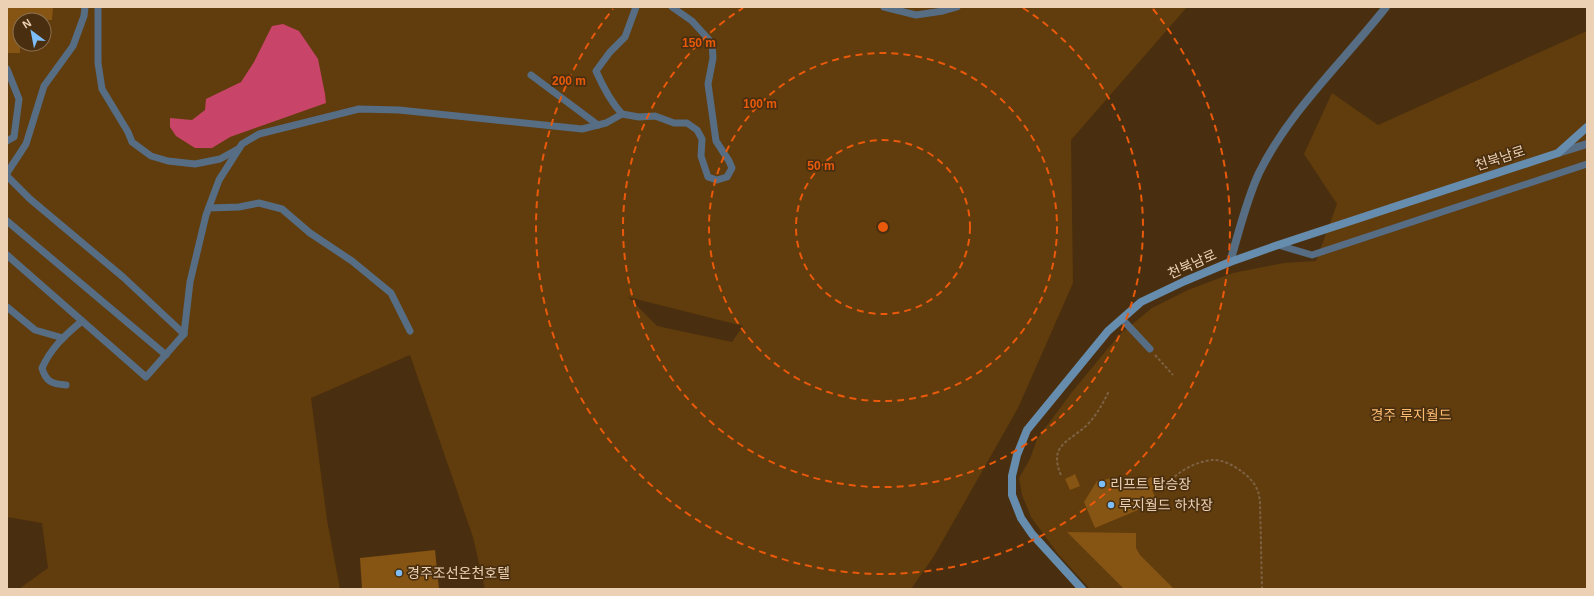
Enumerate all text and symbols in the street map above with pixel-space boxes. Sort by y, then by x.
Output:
north arrow [12,12,52,52]
text: N [20,16,33,31]
text: 150 m [682,36,716,50]
text: 200 m [552,74,586,88]
text: 100 m [743,97,777,111]
street label: 천북남로 [1473,142,1527,174]
text: 50 m [807,159,835,173]
centre of rings [876,220,890,234]
street label: 천북남로 [1165,246,1219,282]
park label: 경주 루지월드 [1370,407,1452,423]
place label: 리프트 탑승장 [1110,476,1191,492]
marker: 리프트 탑승장 [1097,479,1107,489]
place label: 루지월드 하차장 [1119,497,1213,513]
marker: 루지월드 하차장 [1106,500,1116,510]
place label: 경주조선온천호텔 [407,565,510,581]
marker: 경주조선온천호텔 [394,568,404,578]

